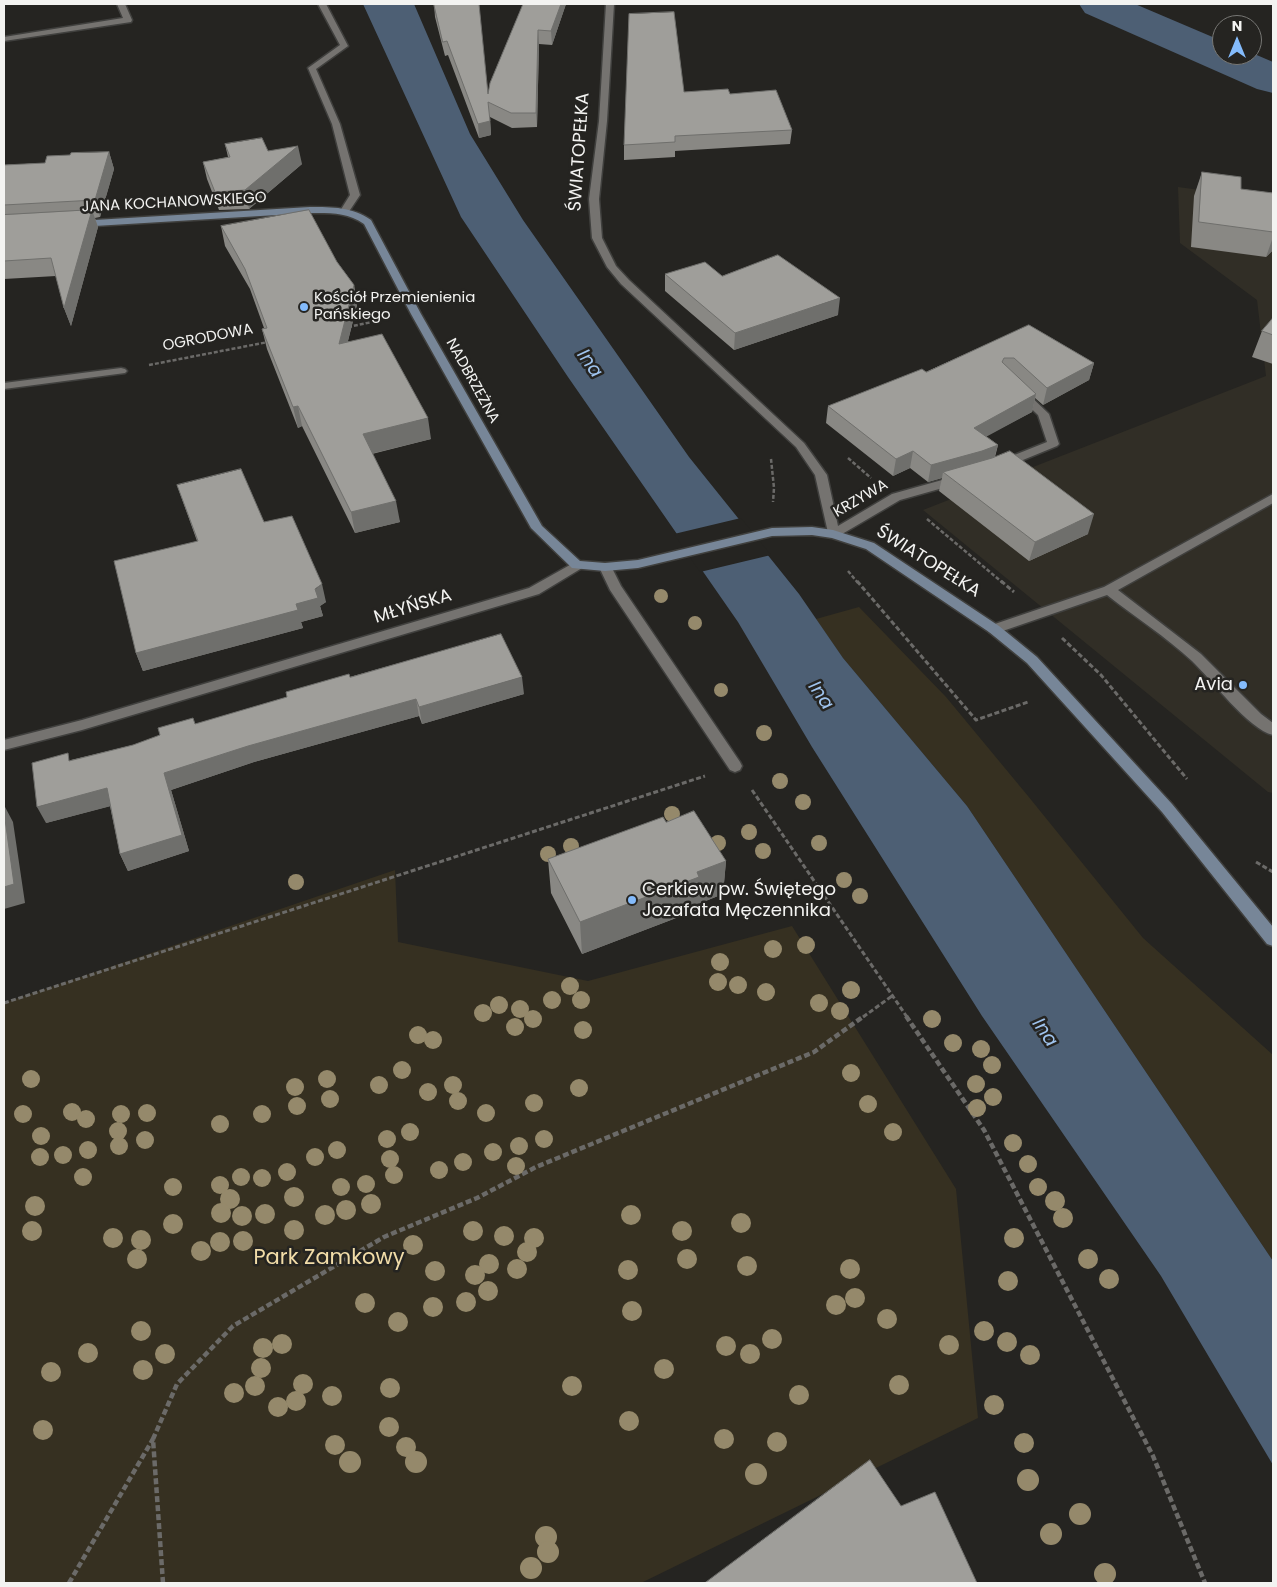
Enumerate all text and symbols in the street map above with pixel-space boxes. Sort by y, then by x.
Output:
north arrow [1212,15,1262,65]
text: N [1232,16,1242,36]
street label: ŚWIATOPEŁKA [565,92,595,212]
street label: JANA KOCHANOWSKIEGO [81,189,267,217]
place label: Kościół Przemienienia Pańskiego [314,289,475,324]
marker: Kościół Przemienienia Pańskiego [298,301,310,313]
street label: OGRODOWA [161,320,255,356]
street label: NADBRZEŻNA [441,335,503,427]
water label: Ina [571,345,607,383]
street label: KRZYWA [831,476,891,522]
street label: ŚWIATOPEŁKA [872,521,984,603]
street label: MŁYŃSKA [372,585,454,629]
place label: Avia [1194,674,1233,696]
water label: Ina [802,677,838,715]
marker: Avia [1237,679,1249,691]
place label: Cerkiew pw. Świętego Jozafata Męczennika [642,879,836,922]
marker: Cerkiew pw. Świętego Jozafata Męczennika [626,894,638,906]
water label: Ina [1026,1014,1062,1052]
park label: Park Zamkowy [253,1246,405,1272]

